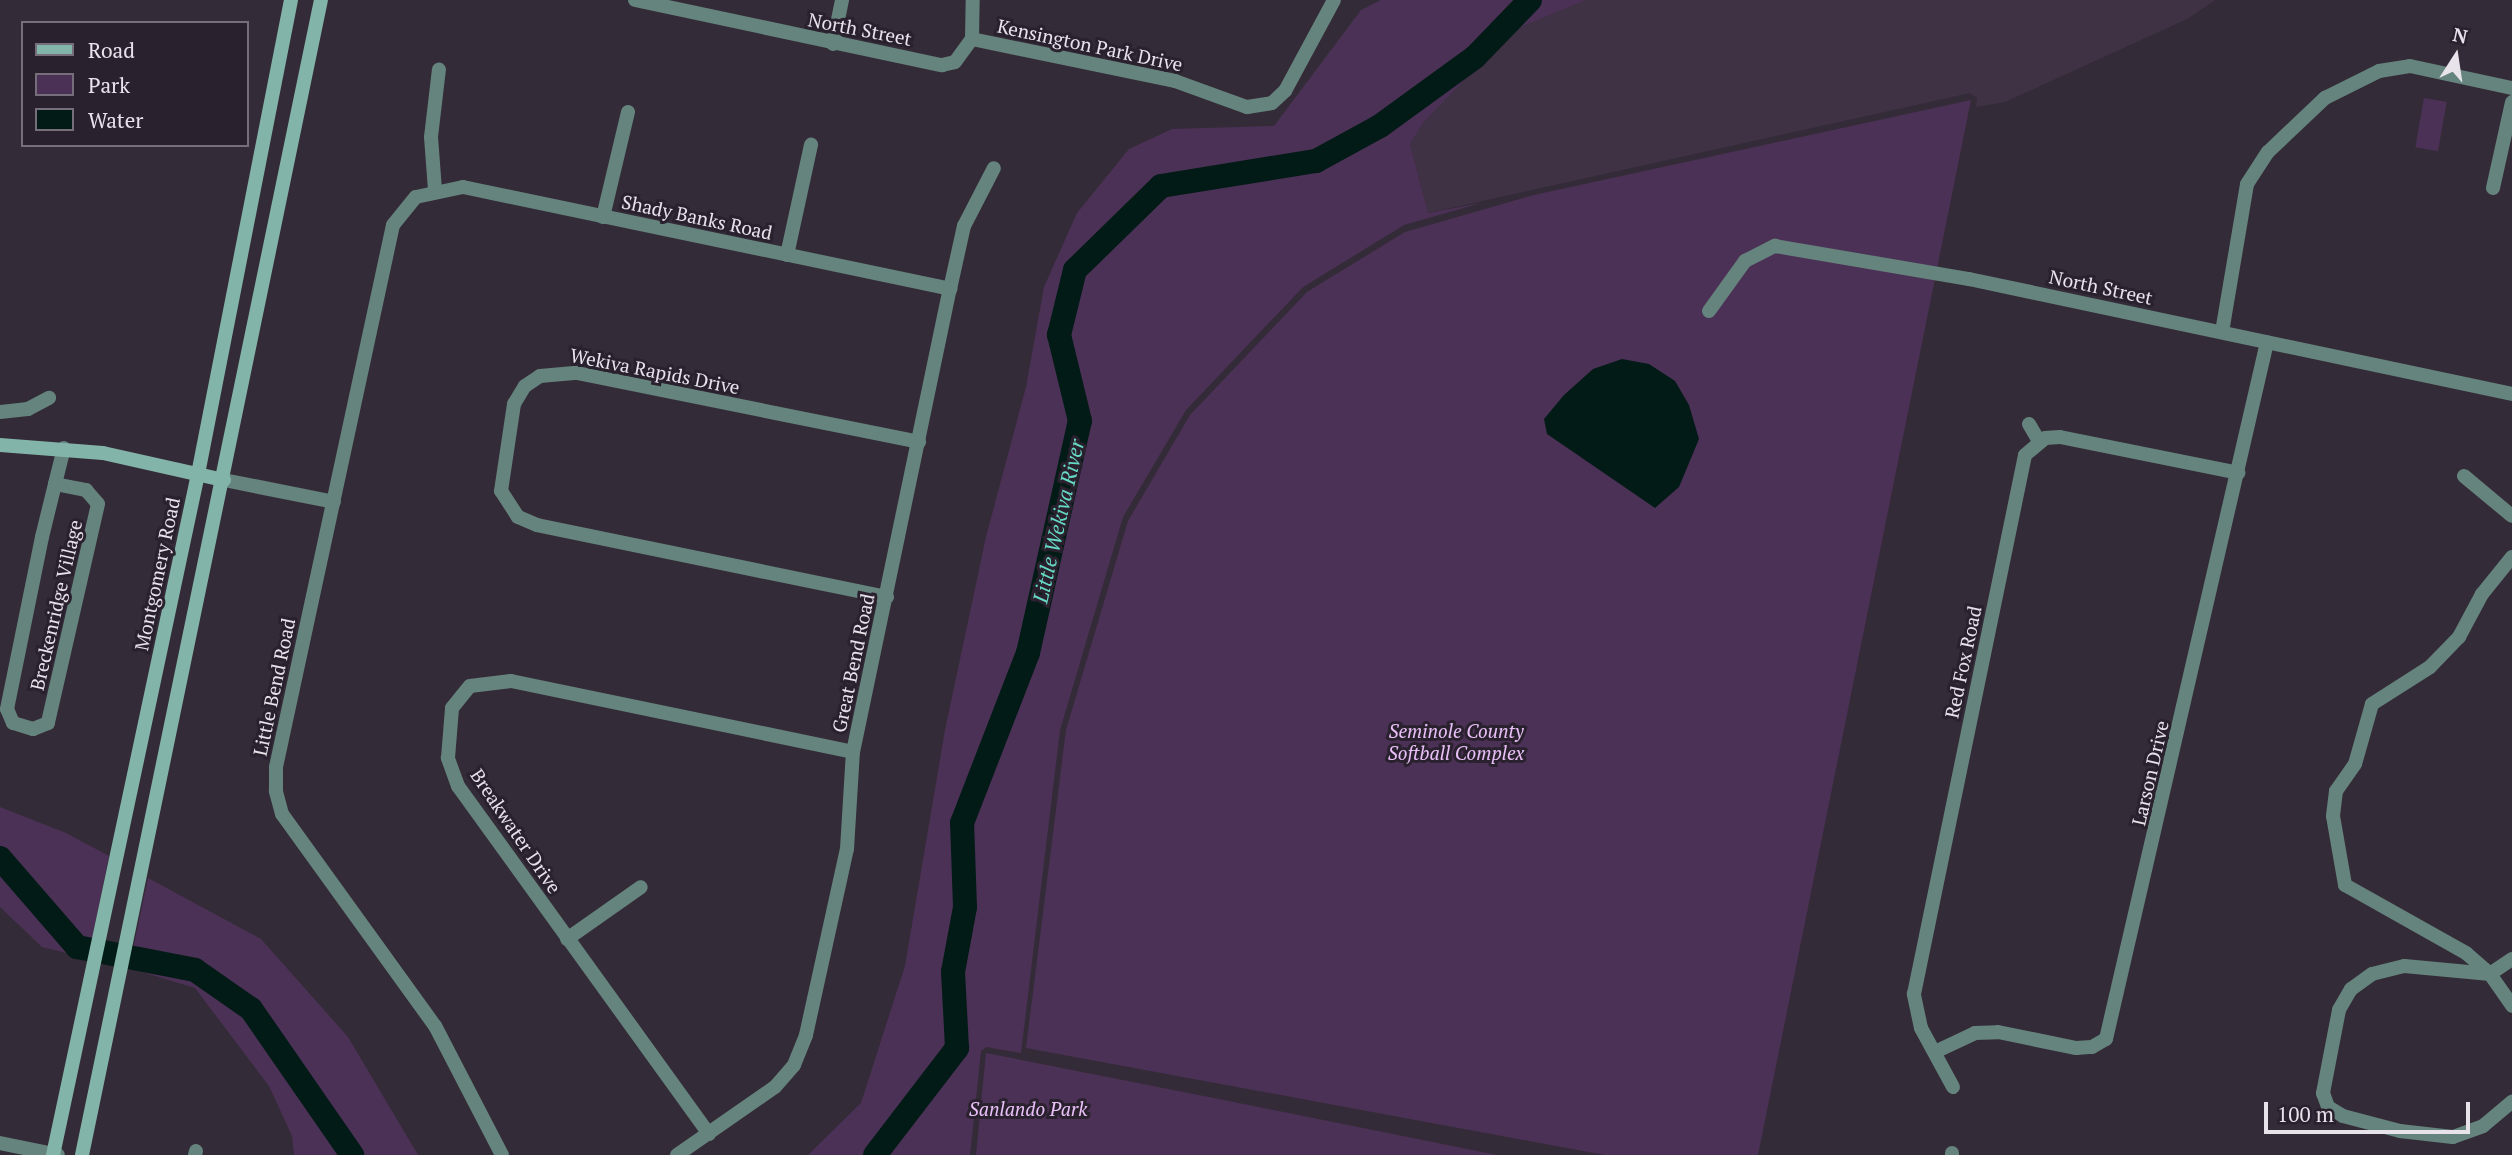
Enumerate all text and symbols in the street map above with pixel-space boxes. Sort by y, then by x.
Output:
street label: North Street [806,8,914,50]
street label: Kensington Park Drive [995,14,1185,76]
legend [21,21,248,147]
north arrow [2421,21,2491,91]
text: N [2451,21,2470,49]
text: Road [88,36,135,64]
text: Park [88,71,130,99]
text: Water [88,106,143,134]
street label: Shady Banks Road [620,190,774,244]
street label: North Street [2047,265,2155,309]
street label: Wekiva Rapids Drive [568,343,742,399]
water label: Little Wekiva River [1027,437,1089,605]
street label: Montgomery Road [130,495,184,653]
street label: Breckenridge Village [25,517,87,693]
street label: Great Bend Road [827,592,879,734]
street label: Red Fox Road [1940,604,1986,720]
street label: Little Bend Road [248,616,300,758]
street label: Larson Drive [2127,718,2173,828]
park label: Seminole County Softball Complex [1388,720,1524,764]
street label: Breakwater Drive [466,764,566,898]
scale bar [2267,1088,2474,1132]
park label: Sanlando Park [969,1098,1087,1120]
text: 100 m [2277,1100,2334,1128]

